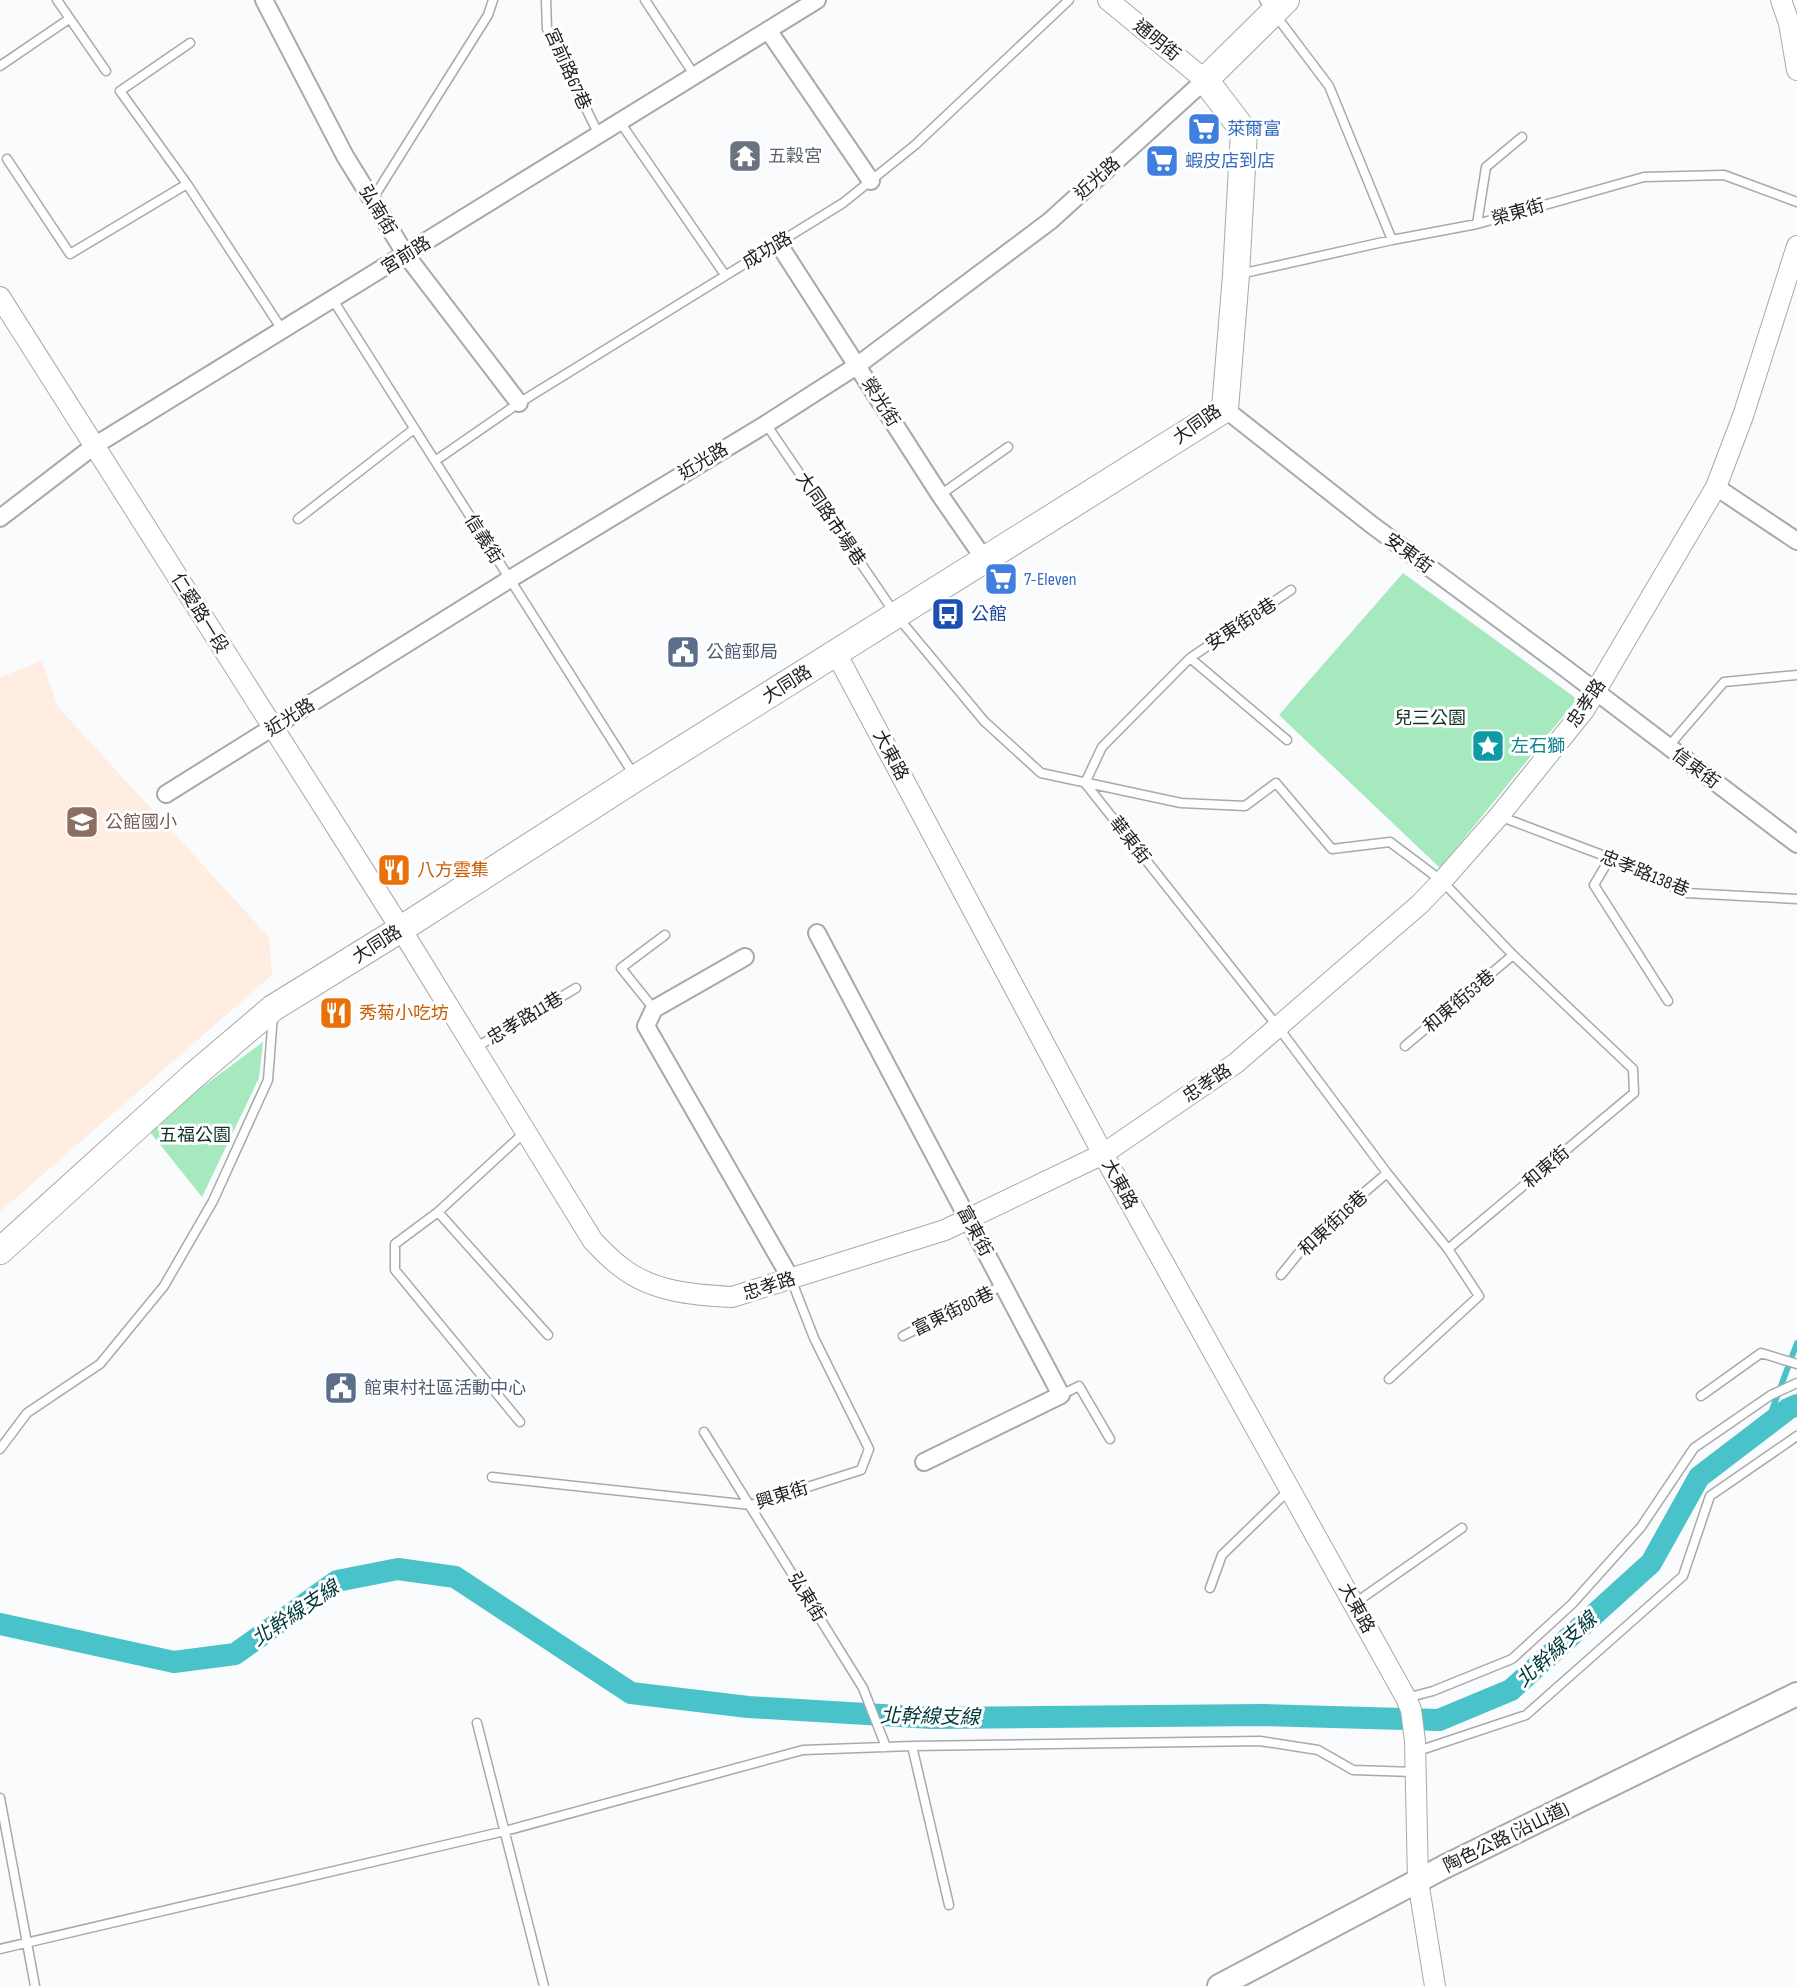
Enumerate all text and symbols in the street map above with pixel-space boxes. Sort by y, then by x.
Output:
street label: 通明街 [1129,15,1184,66]
street label: 宮前路67巷 [540,25,595,113]
supermarket icon: 萊爾富 [1186,111,1222,147]
place label: 萊爾富 [1227,119,1281,140]
temple icon: 五穀宮 [727,138,763,174]
supermarket icon: 蝦皮店到店 [1144,143,1180,179]
place label: 五穀宮 [768,146,822,167]
place label: 蝦皮店到店 [1185,151,1275,172]
street label: 近光路 [1070,153,1124,204]
street label: 弘南街 [355,182,400,239]
street label: 榮東街 [1489,195,1547,230]
street label: 成功路 [739,228,796,273]
street label: 宮前路 [378,232,435,279]
street label: 榮光街 [857,374,904,431]
street label: 大同路 [1169,400,1225,448]
street label: 近光路 [675,439,732,484]
street label: 大同路市場巷 [792,469,869,570]
street label: 信義街 [460,511,507,568]
street label: 安東街 [1381,529,1437,578]
supermarket icon: 7-Eleven [983,561,1019,597]
place label: 7-Eleven [1024,569,1077,590]
street label: 仁愛路一段 [167,570,232,657]
street label: 安東街8巷 [1202,594,1280,655]
bus stop icon: 公館 [930,596,966,632]
place label: 公館 [971,604,1007,625]
public building icon: 公館郵局 [665,634,701,670]
place label: 公館郵局 [706,642,778,663]
street label: 大同路 [759,661,816,708]
street label: 忠孝路 [1563,675,1610,732]
street label: 近光路 [262,694,319,741]
park label: 兒三公園 [1394,708,1466,729]
street label: 大東路 [869,726,913,784]
place icon: 左石獅 [1470,728,1506,764]
place label: 左石獅 [1511,736,1565,757]
street label: 信東街 [1668,744,1724,793]
school or university icon: 公館國小 [64,804,100,840]
place label: 公館國小 [105,812,177,833]
street label: 華東街 [1105,813,1155,868]
street label: 忠孝路138巷 [1597,846,1692,901]
restaurant icon: 八方雲集 [376,852,412,888]
place label: 八方雲集 [417,860,489,881]
street label: 大同路 [349,921,406,968]
street label: 和東街53巷 [1419,965,1499,1037]
street label: 忠孝路11巷 [484,988,567,1049]
restaurant icon: 秀菊小吃坊 [318,995,354,1031]
place label: 秀菊小吃坊 [359,1003,449,1024]
street label: 忠孝路 [1179,1060,1236,1107]
park label: 五福公園 [159,1125,231,1146]
street label: 和東街 [1519,1142,1574,1193]
street label: 大東路 [1097,1156,1142,1213]
street label: 和東街16巷 [1295,1186,1372,1260]
street label: 富東街 [953,1202,997,1260]
street label: 忠孝路 [740,1268,798,1305]
street label: 富東街80巷 [909,1283,997,1340]
public building icon: 館東村社區活動中心 [323,1370,359,1406]
place label: 館東村社區活動中心 [364,1378,526,1399]
street label: 興東街 [753,1478,811,1513]
street label: 弘東街 [784,1569,829,1626]
water label: 北幹線支線 [247,1575,345,1652]
street label: 大東路 [1334,1580,1379,1637]
water label: 北幹線支線 [1511,1606,1603,1692]
water label: 北幹線支線 [880,1704,982,1730]
street label: 陶色公路 (沿山道) [1440,1798,1572,1877]

